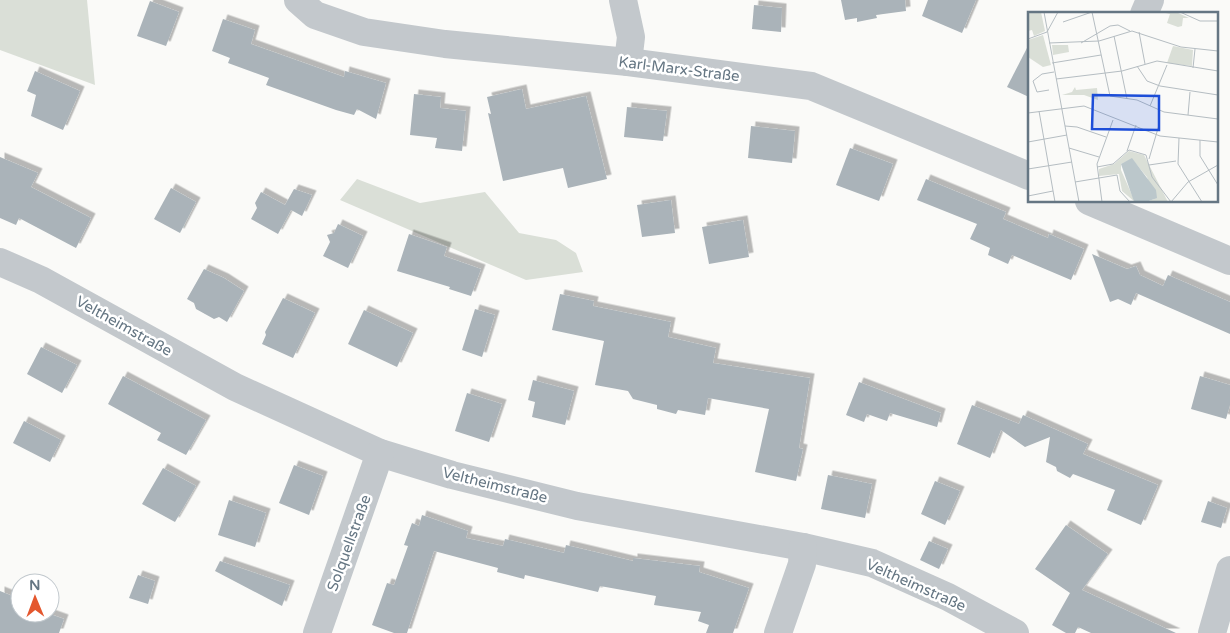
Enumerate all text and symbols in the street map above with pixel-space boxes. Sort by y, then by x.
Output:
inset map [1028,12,1218,202]
street label: Karl-Marx-Straße [617,53,741,85]
street label: Veltheimstraße [73,292,175,360]
street label: Veltheimstraße [441,463,549,507]
street label: Solquellstraße [323,492,375,594]
street label: Veltheimstraße [863,555,969,615]
north arrow [10,573,60,623]
text: N [29,577,41,594]

